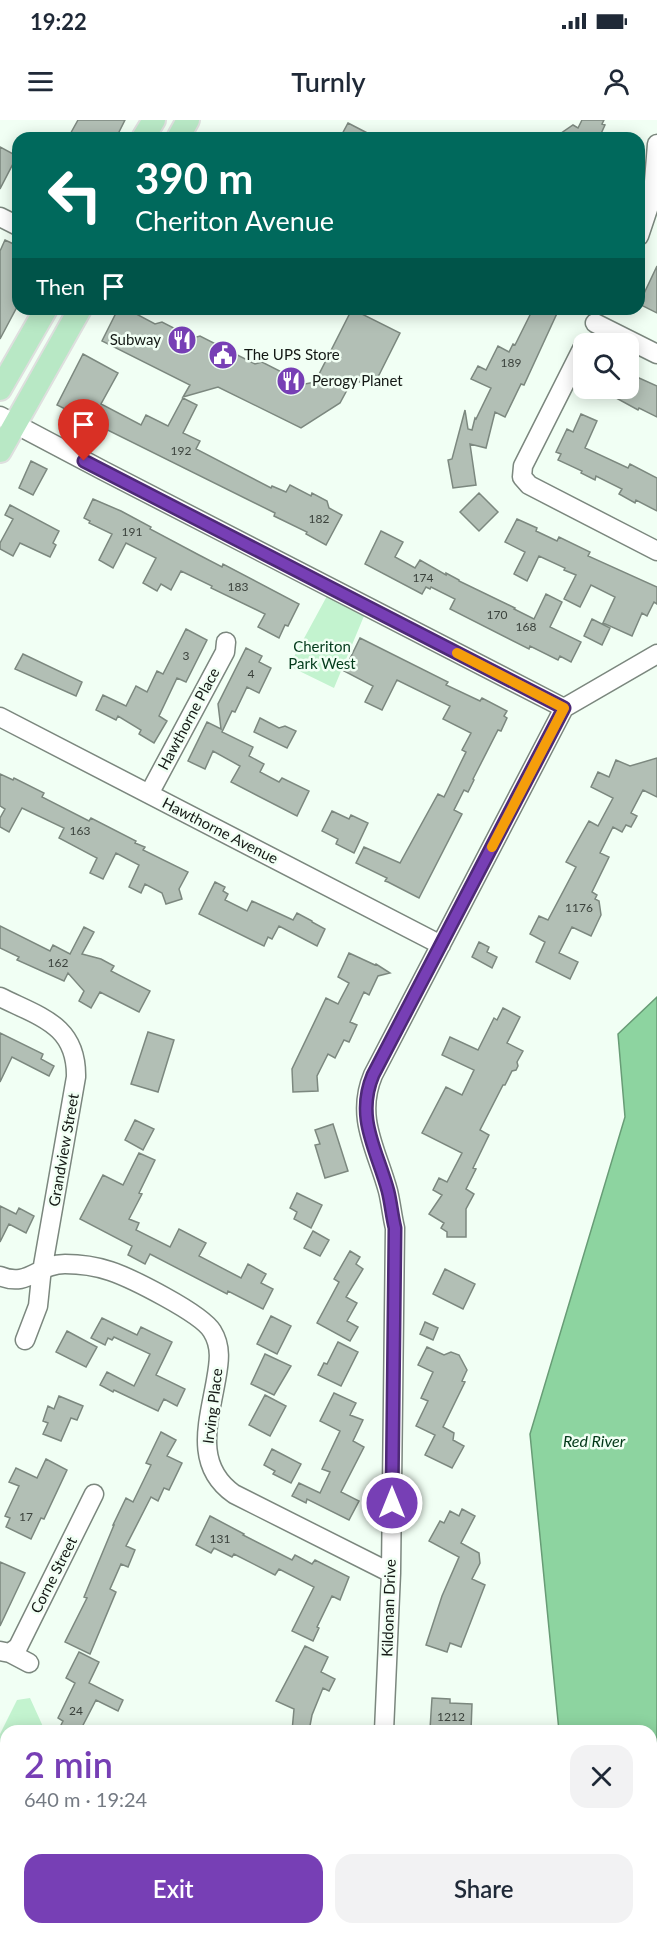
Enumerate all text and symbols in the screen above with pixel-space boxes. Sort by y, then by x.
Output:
text: 19:22 [30,8,87,35]
icon: menu [24,65,57,98]
text: Turnly [291,65,366,98]
icon: person [600,65,633,98]
text: 390 m [135,153,253,203]
icon: left [36,156,114,234]
text: Cheriton Avenue [135,204,334,237]
icon: arrive [97,270,130,303]
text: Then [36,273,85,300]
restaurant icon: Subway [166,324,198,356]
place label: Subway [110,330,161,348]
map controls [573,333,639,399]
button: search [573,333,639,399]
public building icon: The UPS Store [207,339,239,371]
place label: The UPS Store [244,345,340,363]
house number: 189 [501,355,521,370]
restaurant icon: Perogy Planet [275,365,307,397]
place label: Perogy Planet [312,371,403,389]
pin [58,399,109,461]
icon: arrive [67,408,100,441]
house number: 192 [171,443,191,458]
house number: 182 [309,511,329,526]
house number: 191 [122,524,142,539]
house number: 174 [413,570,433,585]
house number: 183 [228,579,248,594]
house number: 170 [487,607,507,622]
house number: 168 [516,619,536,634]
park label: Cheriton Park West [288,637,356,672]
house number: 3 [183,648,190,663]
street label: Hawthorne Place [154,664,223,773]
house number: 4 [248,666,255,681]
street label: Hawthorne Avenue [160,793,281,867]
house number: 163 [70,823,90,838]
house number: 1176 [565,900,593,915]
house number: 162 [48,955,68,970]
street label: Grandview Street [44,1091,82,1208]
street label: Irving Place [198,1367,226,1445]
water label: Red River [563,1431,626,1450]
position arrow [360,1471,424,1535]
house number: 17 [19,1509,33,1524]
house number: 131 [210,1531,230,1546]
street label: Corne Street [26,1533,80,1616]
street label: Kildonan Drive [377,1559,399,1657]
house number: 24 [69,1703,83,1718]
house number: 1212 [437,1709,465,1724]
text: 2 min [24,1742,113,1786]
button: close [570,1745,633,1808]
text: 640 m · 19:24 [24,1787,147,1811]
button: Exit [24,1854,323,1923]
button: Share [335,1854,633,1923]

